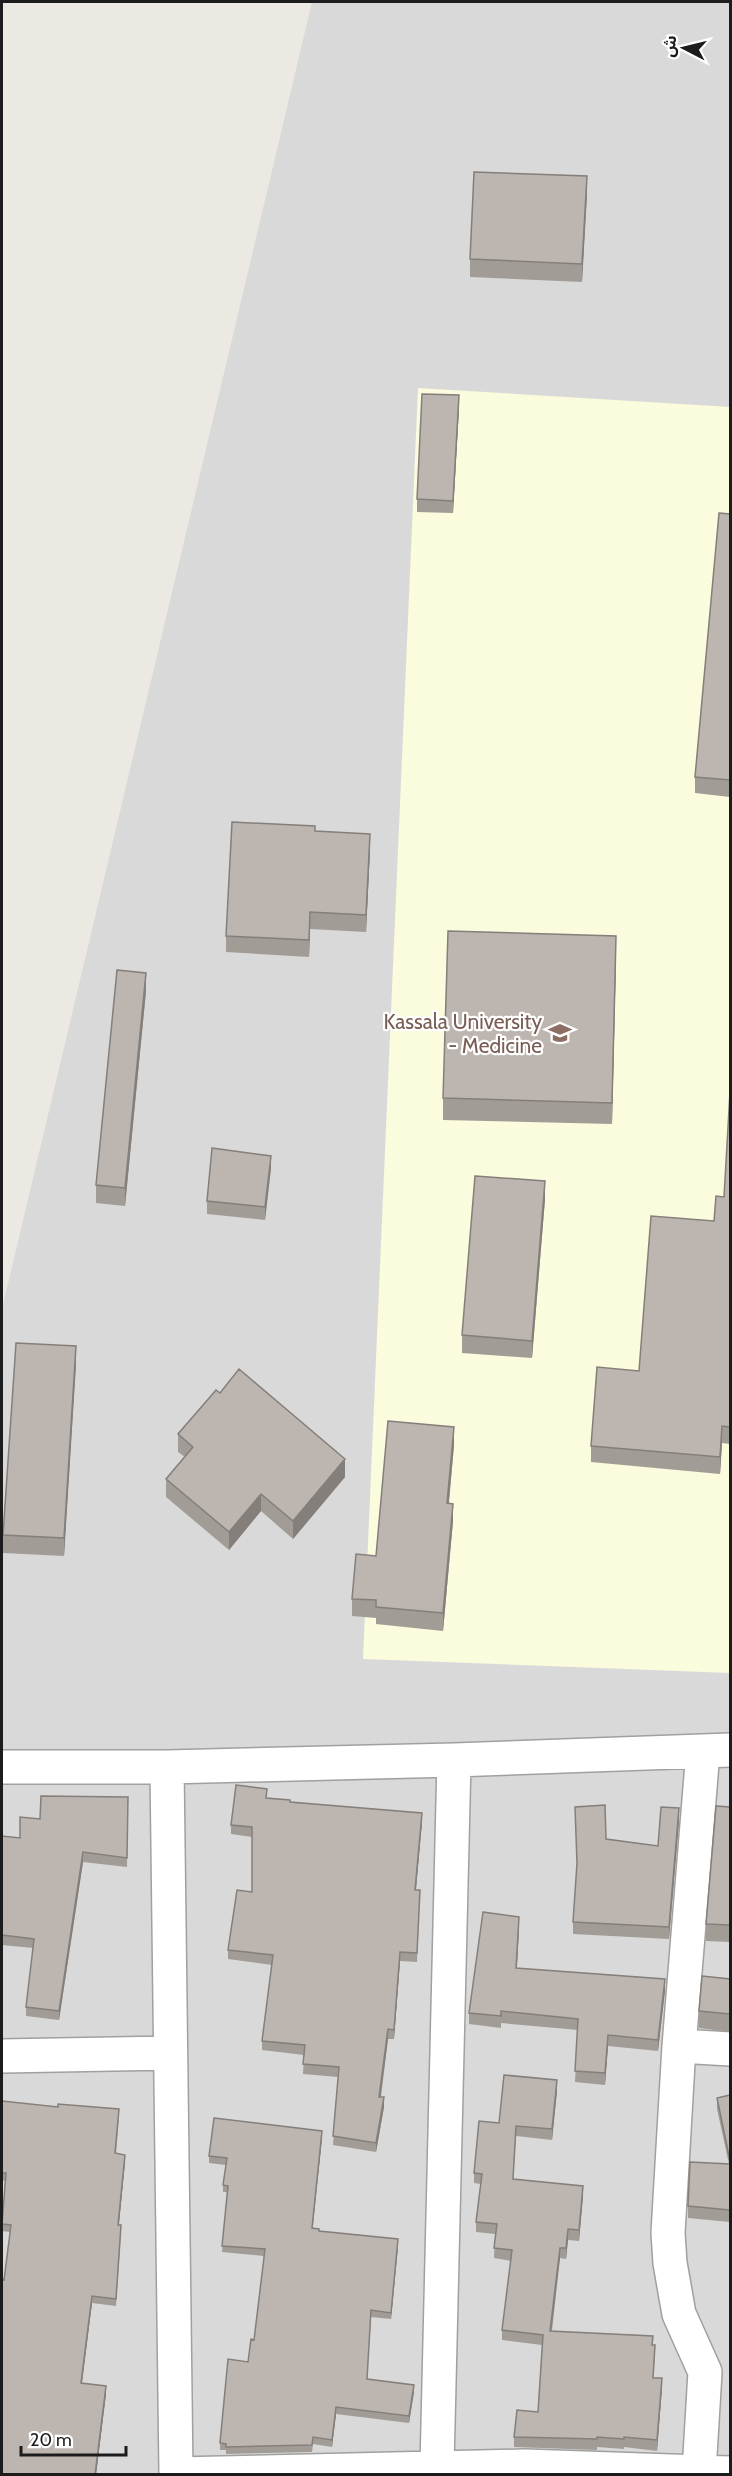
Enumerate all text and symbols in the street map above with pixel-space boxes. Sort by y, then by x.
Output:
north arrow [654,18,714,78]
text: ش [659,34,680,58]
place label: Kassala University - Medicine [383,1009,542,1058]
school or university icon: Kassala University - Medicine [547,1020,573,1046]
scale bar [21,2419,126,2457]
text: 20 m [30,2429,72,2451]

